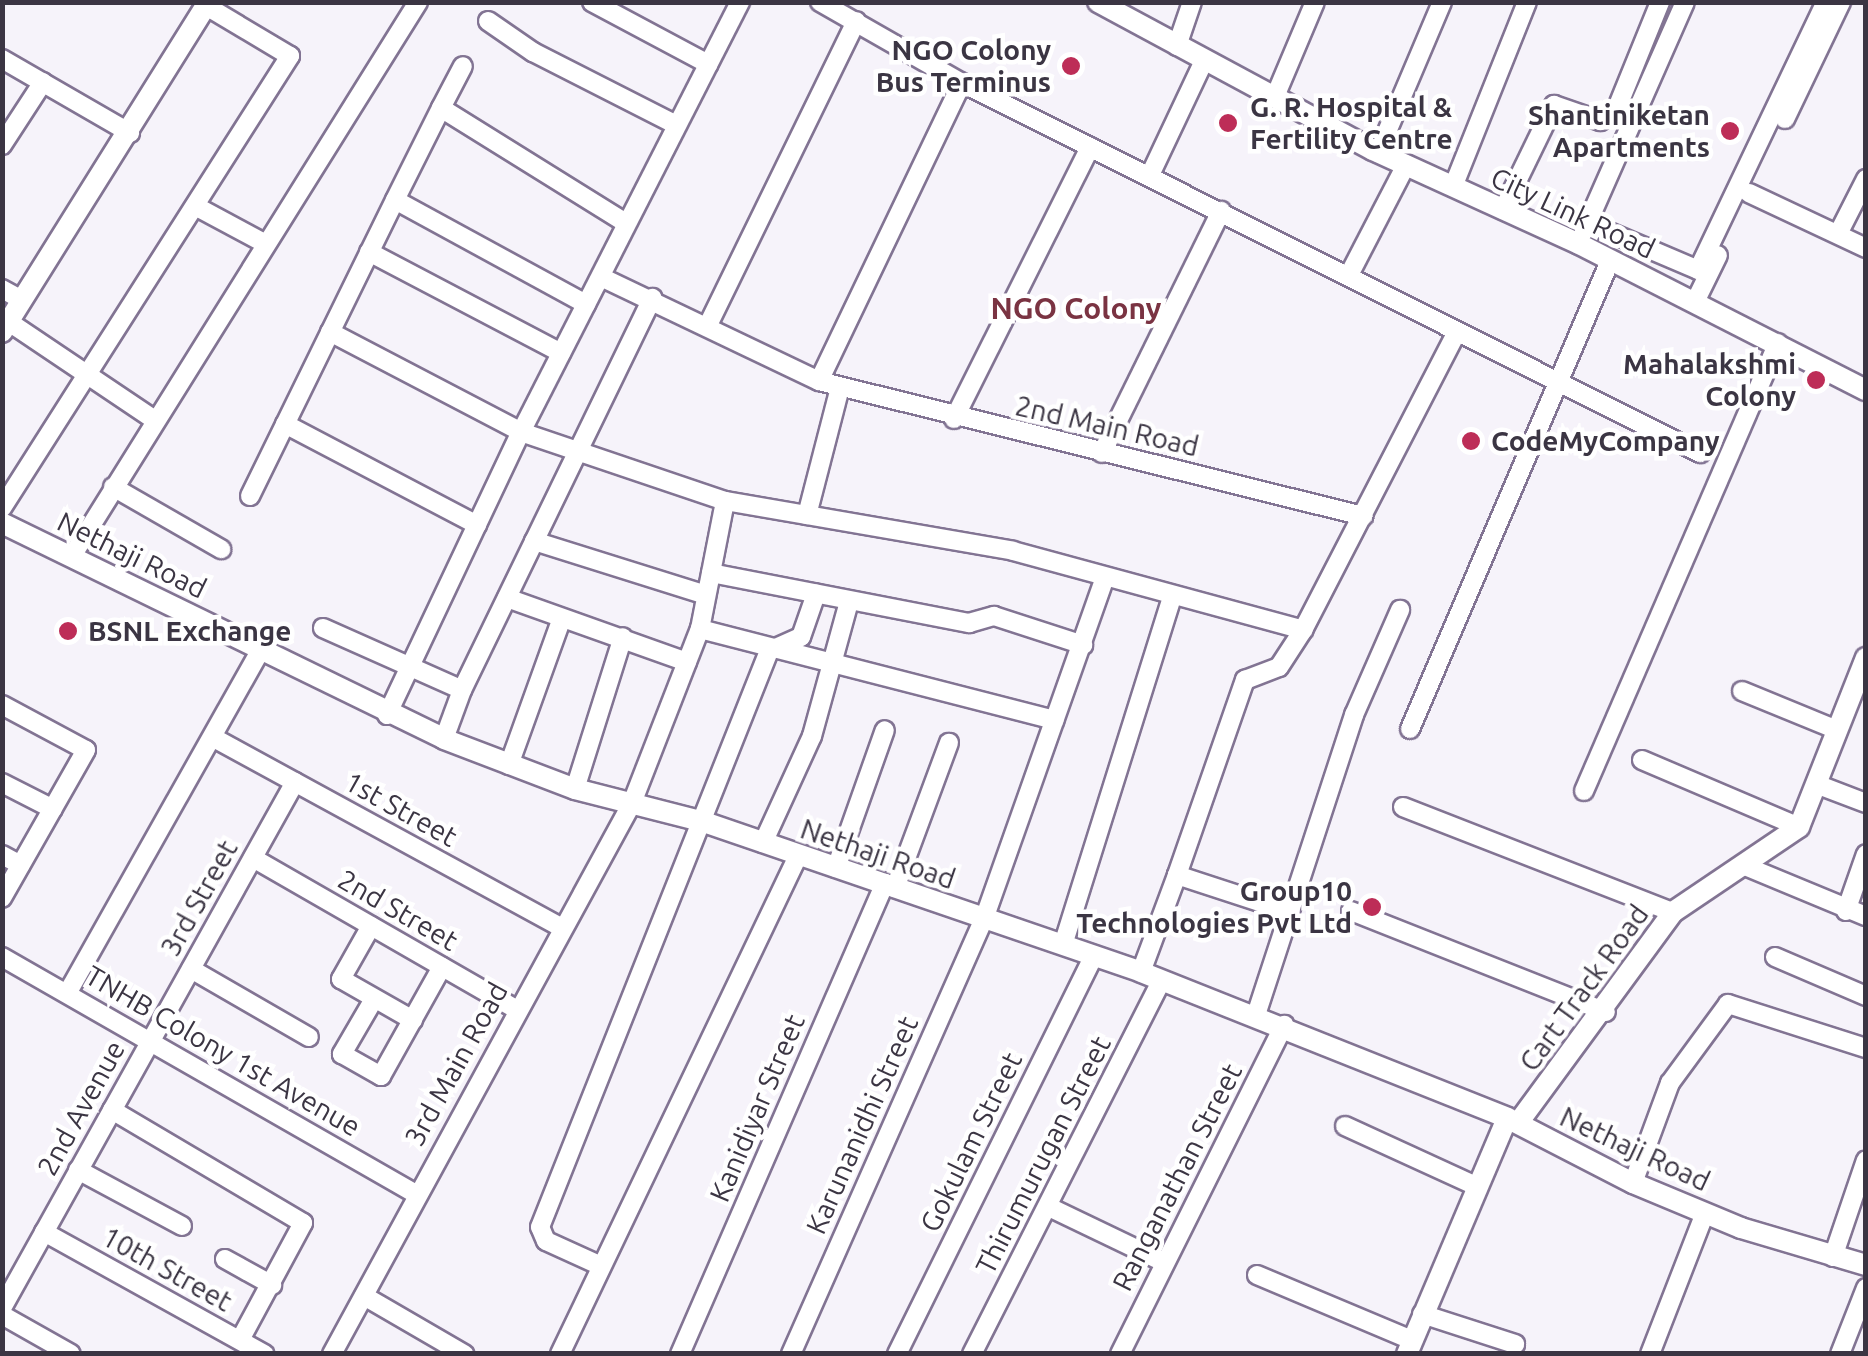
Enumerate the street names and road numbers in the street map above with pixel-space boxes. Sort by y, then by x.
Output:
street label: City Link Road [1486,160,1660,266]
street label: 2nd Main Road [1012,389,1202,463]
street label: Nethaji Road [52,505,212,605]
street label: 1st Street [339,764,463,854]
street label: Nethaji Road [796,812,960,896]
street label: 3rd Street [153,834,245,962]
street label: 2nd Street [332,862,464,958]
street label: Cart Track Road [1512,898,1656,1078]
street label: TNHB Colony 1st Avenue [80,958,366,1144]
street label: 3rd Main Road [397,976,515,1152]
street label: Kanidiyar Street [702,1009,812,1207]
street label: Karunanidhi Street [799,1011,925,1239]
street label: Thirumurugan Street [968,1030,1118,1280]
street label: 2nd Avenue [30,1035,132,1181]
street label: Gokulam Street [913,1047,1029,1237]
street label: Ranganathan Street [1105,1058,1249,1296]
street label: Nethaji Road [1555,1100,1715,1198]
street label: 10th Street [96,1220,238,1318]

